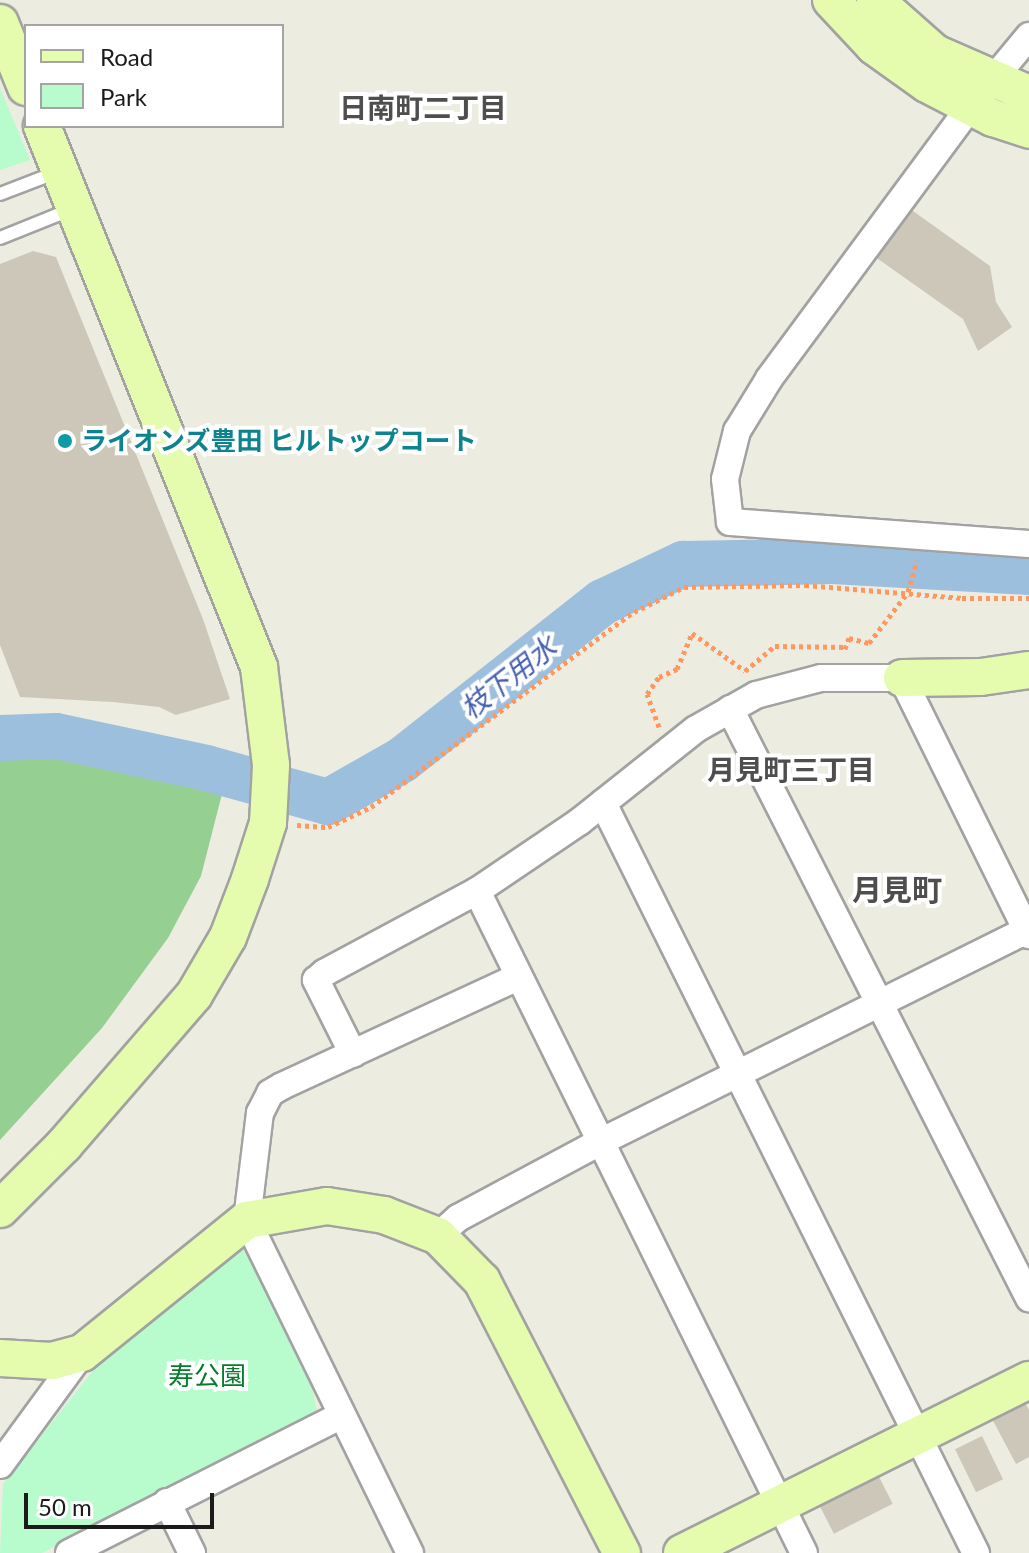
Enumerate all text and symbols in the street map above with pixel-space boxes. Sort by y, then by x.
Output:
legend [24,24,284,128]
text: Road [100,42,153,71]
text: Park [100,82,147,111]
district label: 日南町二丁目 [339,90,507,124]
place label: ライオンズ豊田 ヒルトップコート [81,425,477,457]
marker: ライオンズ豊田 ヒルトップコート [56,432,74,450]
water label: 枝下用水 [454,629,562,725]
district label: 月見町三丁目 [707,752,875,786]
district label: 月見町 [852,871,942,907]
park label: 寿公園 [168,1360,246,1392]
scale bar [28,1477,218,1527]
text: 50 m [38,1492,92,1521]

